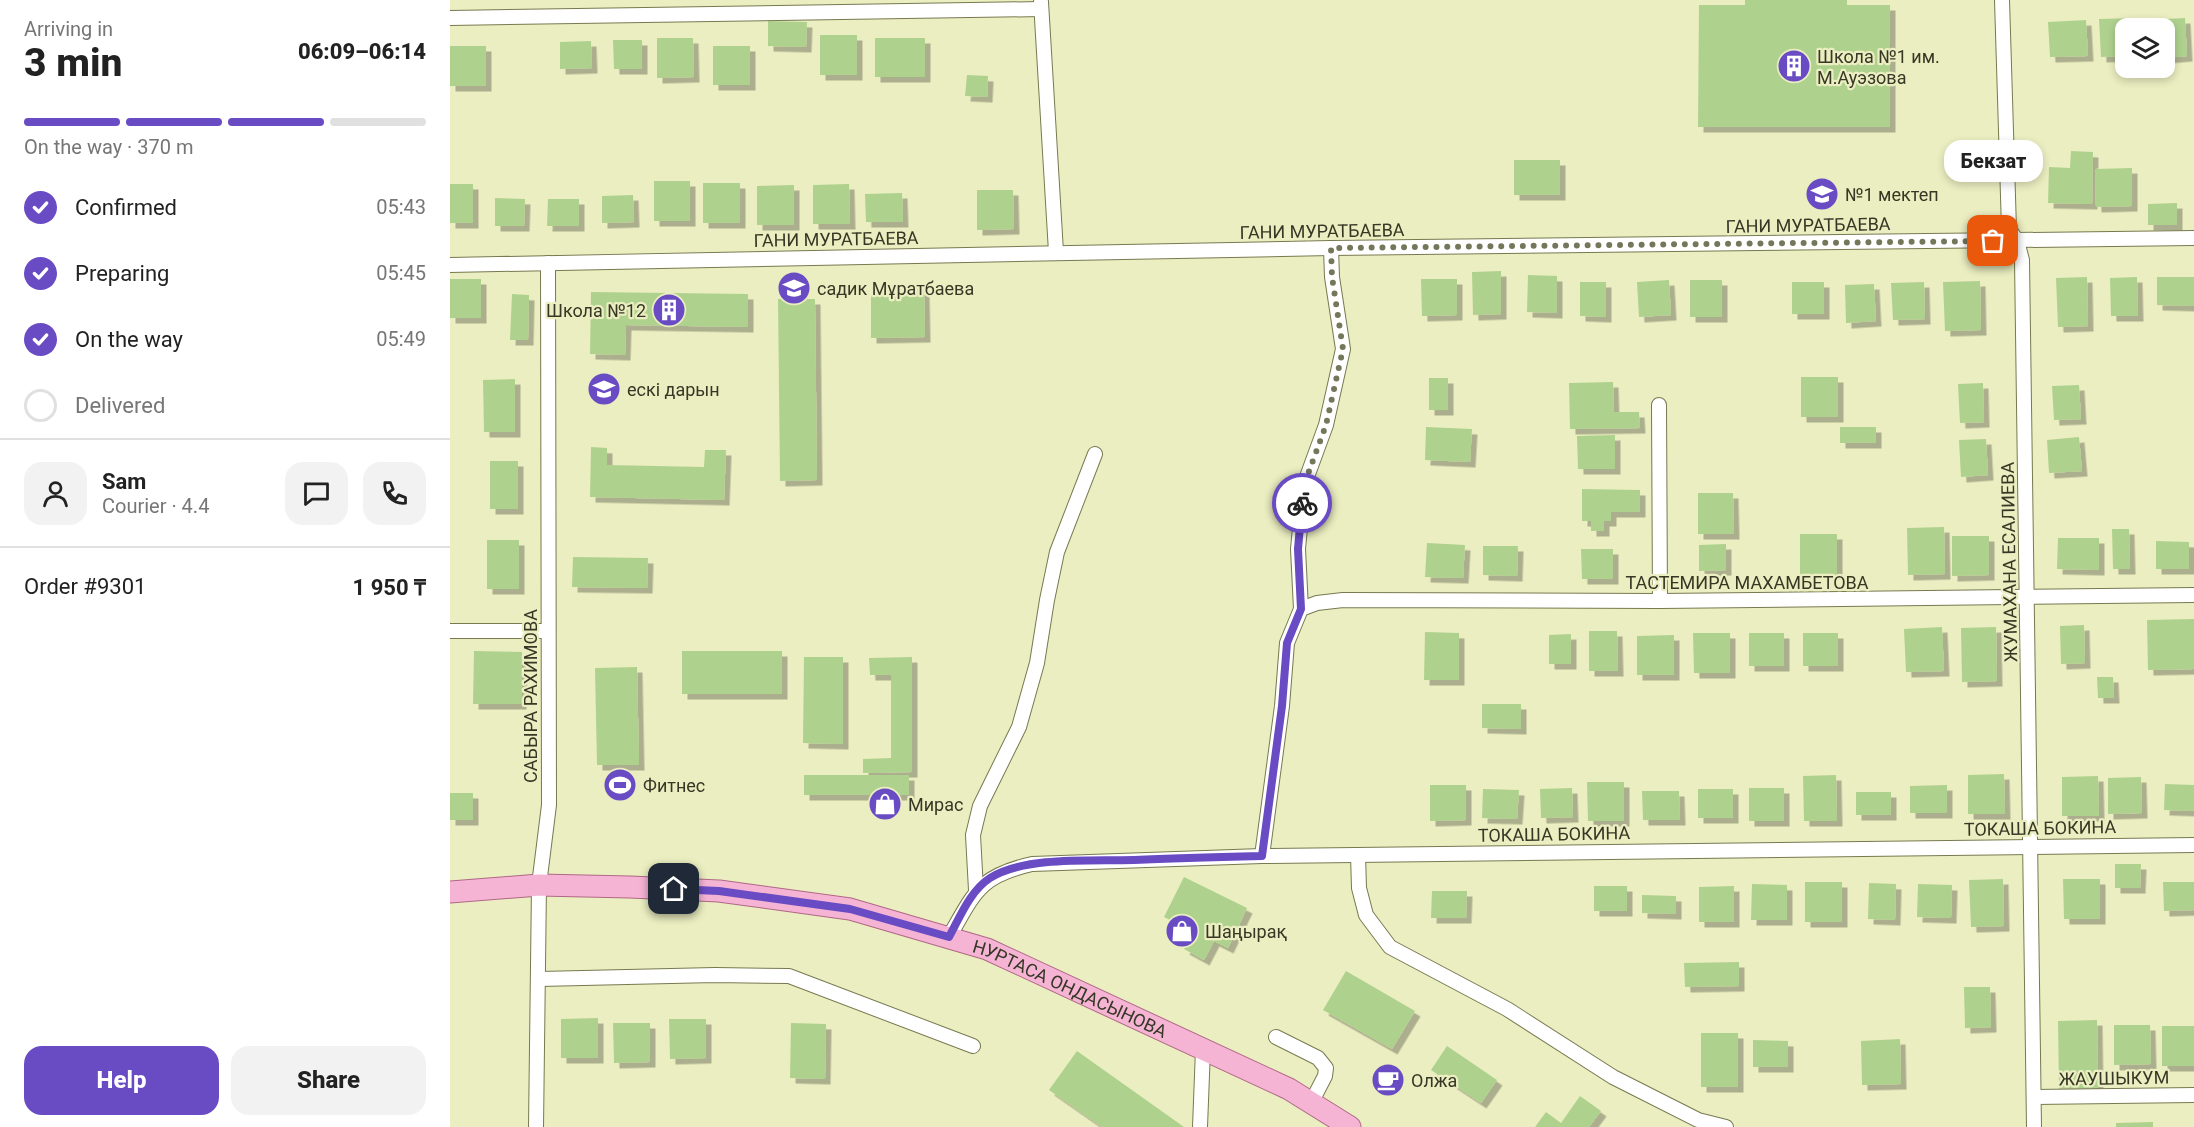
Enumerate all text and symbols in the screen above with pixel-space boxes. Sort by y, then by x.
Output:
text: Arriving in [24,17,113,41]
map controls [2115,18,2175,78]
button: layers [2115,18,2175,78]
text: 06:09–06:14 [298,39,426,64]
text: 3 min [24,40,122,86]
place label: Школа №1 им. М.Ауэзова [1817,46,1940,88]
building icon: Школа №1 им. М.Ауэзова [1776,48,1812,84]
text: On the way · 370 m [24,135,193,159]
callout: Бекзат [1944,139,2042,181]
text: Бекзат [1961,149,2026,173]
school or university icon: №1 мектеп [1804,176,1840,212]
place label: №1 мектеп [1845,184,1939,205]
icon: check [24,191,57,224]
text: Confirmed [75,195,177,220]
text: 05:43 [376,195,426,219]
street label: ГАНИ МУРАТБАЕВА [1725,213,1891,237]
pin [1967,215,2018,266]
street label: ГАНИ МУРАТБАЕВА [1239,219,1405,243]
icon: bag [1976,224,2009,257]
street label: ГАНИ МУРАТБАЕВА [753,227,919,251]
icon: check [24,257,57,290]
text: Preparing [75,261,169,286]
text: 05:45 [376,261,426,285]
school or university icon: садик Мұратбаева [776,270,812,306]
place label: садик Мұратбаева [817,278,974,299]
building icon: Школа №12 [651,292,687,328]
place label: Школа №12 [546,300,646,321]
icon: check [24,323,57,356]
text: On the way [75,327,183,352]
text: 05:49 [376,327,426,351]
school or university icon: ескі дарын [586,371,622,407]
place label: ескі дарын [627,379,720,400]
text: Delivered [75,393,165,418]
button: person [24,462,87,525]
button: chat [285,462,348,525]
button: phone [363,462,426,525]
street label: ЖУМАХАНА ЕСАЛИЕВА [1997,462,2021,662]
text: Sam [102,469,146,494]
courier [1272,473,1332,533]
icon: bike [1286,487,1319,520]
text: Courier · 4.4 [102,494,209,518]
street label: ТАСТЕМИРА МАХАМБЕТОВА [1626,572,1869,593]
text: Order #9301 [24,574,146,599]
text: 1 950 ₸ [353,575,426,600]
street label: САБЫРА РАХИМОВА [520,609,541,783]
sports icon: Фитнес [602,767,638,803]
place label: Фитнес [643,775,705,796]
shop icon: Мирас [867,786,903,822]
place label: Мирас [908,794,963,815]
street label: ТОКАША БОКИНА [1964,816,2117,840]
street label: ТОКАША БОКИНА [1478,822,1631,846]
pin [648,863,699,914]
icon: home [657,872,690,905]
shop icon: Шаңырақ [1164,913,1200,949]
place label: Шаңырақ [1205,921,1288,942]
street label: НУРТАСА ОНДАСЫНОВА [971,935,1171,1042]
button: Help [24,1046,219,1115]
button: Share [231,1046,426,1115]
cafe icon: Олжа [1370,1062,1406,1098]
street label: ЖАУШЫКУМ [2059,1067,2169,1089]
place label: Олжа [1411,1070,1457,1091]

